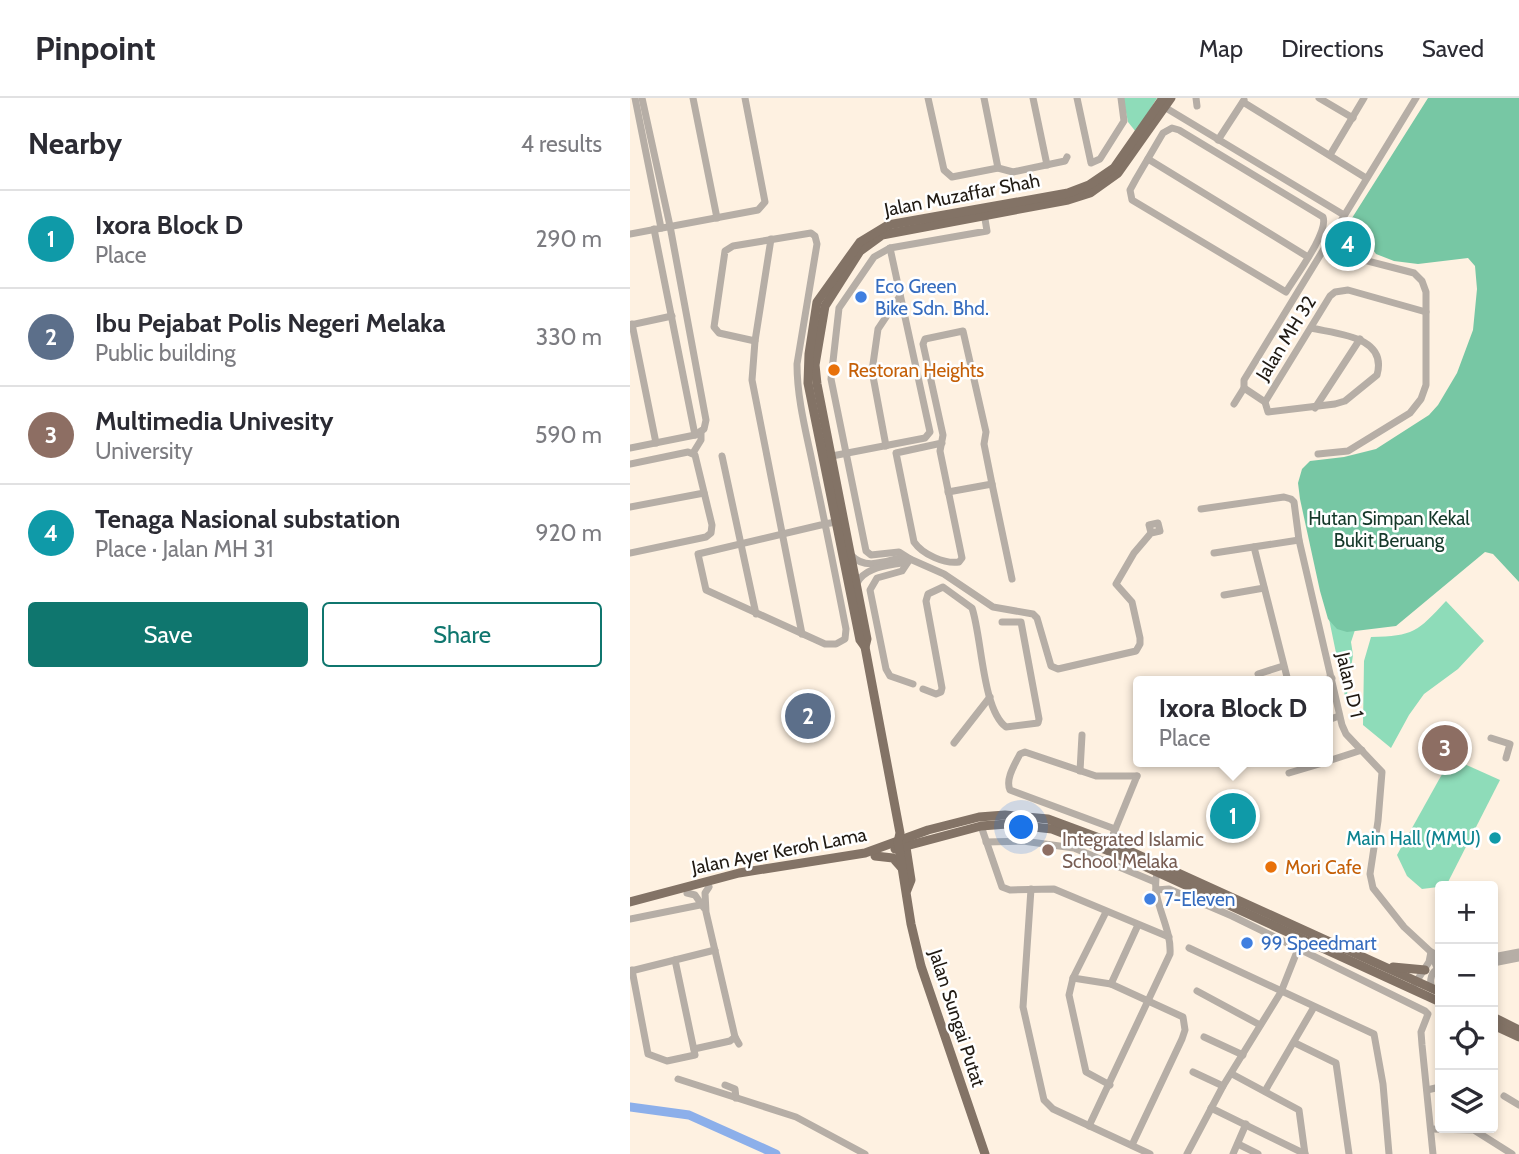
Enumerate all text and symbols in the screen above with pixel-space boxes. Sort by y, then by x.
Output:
text: Pinpoint [35,28,156,68]
text: Map [1199,34,1243,63]
text: Directions [1281,34,1384,63]
text: Saved [1422,34,1484,63]
text: Nearby [28,125,122,162]
text: 4 results [521,130,602,158]
street label: Jalan Muzaffar Shah [881,169,1042,222]
text: Ixora Block D [95,209,243,241]
pin: 4 [1325,218,1371,270]
text: 1 [47,225,55,253]
text: 290 m [535,225,602,253]
text: Place [95,241,147,269]
place label: Eco Green Bike Sdn. Bhd. [875,275,989,320]
marker: Eco Green Bike Sdn. Bhd. [853,289,869,305]
street label: Jalan MH 32 [1250,291,1321,385]
text: Ibu Pejabat Polis Negeri Melaka [95,307,446,339]
text: 2 [45,323,57,351]
text: 330 m [536,323,602,351]
text: Public building [95,339,236,367]
place label: Restoran Heights [848,359,984,382]
marker: Restoran Heights [826,362,842,378]
text: Multimedia Univesity [95,405,334,437]
text: 3 [45,421,57,449]
text: 590 m [535,421,602,449]
text: University [95,437,193,465]
text: Tenaga Nasional substation [95,503,400,535]
park label: Hutan Simpan Kekal Bukit Beruang [1308,507,1470,552]
text: 4 [44,519,58,547]
text: 920 m [535,519,602,547]
text: Place · Jalan MH 31 [95,535,273,563]
button: Save [28,602,308,667]
button: Share [322,602,602,667]
street label: Jalan D 1 [1331,649,1369,720]
popup [1133,676,1333,767]
pin: 2 [785,690,831,742]
text: Ixora Block D [1159,692,1307,724]
pin: 3 [1422,722,1468,774]
text: Place [1159,724,1210,752]
pin: 1 [1210,790,1256,842]
your location [1004,810,1038,844]
street label: Jalan Ayer Keroh Lama [689,823,868,879]
place label: Main Hall (MMU) [1346,827,1481,850]
place label: Integrated Islamic School Melaka [1062,828,1204,873]
marker: Main Hall (MMU) [1487,830,1503,846]
marker: Integrated Islamic School Melaka [1040,842,1056,858]
place label: Mori Cafe [1285,856,1362,879]
marker: Mori Cafe [1263,859,1279,875]
map controls [1435,881,1498,1133]
button: + [1435,881,1498,944]
place label: 7-Eleven [1164,888,1235,911]
marker: 7-Eleven [1142,891,1158,907]
place label: 99 Speedmart [1261,932,1377,955]
marker: 99 Speedmart [1239,935,1255,951]
button: − [1435,944,1498,1007]
street label: Jalan Sungai Putat [924,945,990,1090]
button: locate [1435,1007,1498,1070]
button: layers [1435,1070,1498,1133]

